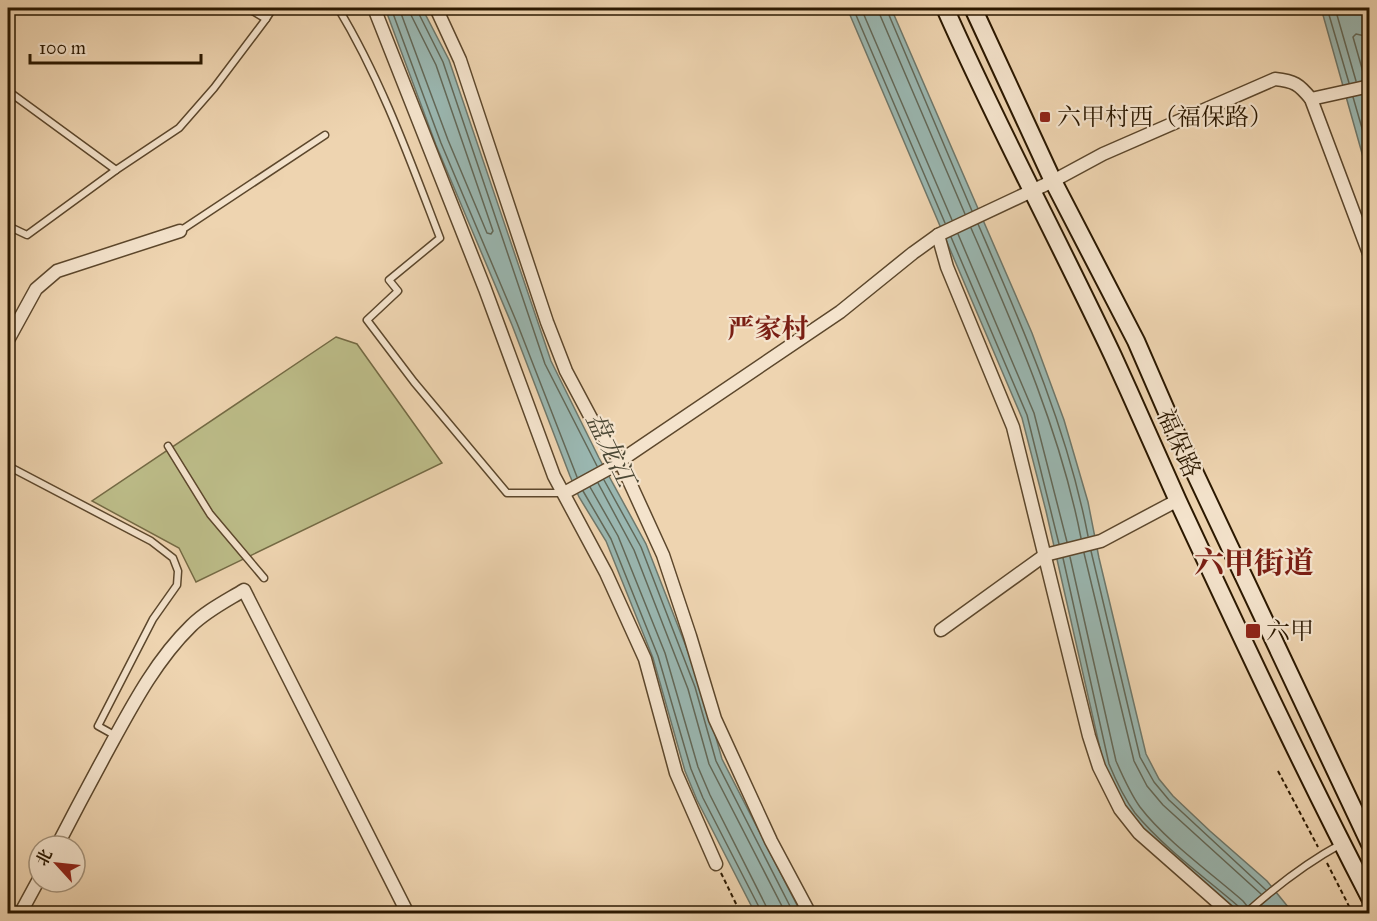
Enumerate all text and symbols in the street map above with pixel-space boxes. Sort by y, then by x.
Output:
scale bar [30,27,201,65]
text: 100 m [39,37,86,59]
place label: 六甲村西（福保路） [1057,102,1273,132]
marker: 六甲村西（福保路） [1038,110,1052,124]
district label: 严家村 [728,312,809,345]
street label: 福保路 [1151,404,1207,482]
water label: 盘龙江 [580,407,644,495]
district label: 六甲街道 [1194,545,1314,581]
place label: 六甲 [1266,616,1314,646]
marker: 六甲 [1244,622,1262,640]
north arrow [27,834,87,894]
text: 北 [32,846,56,869]

